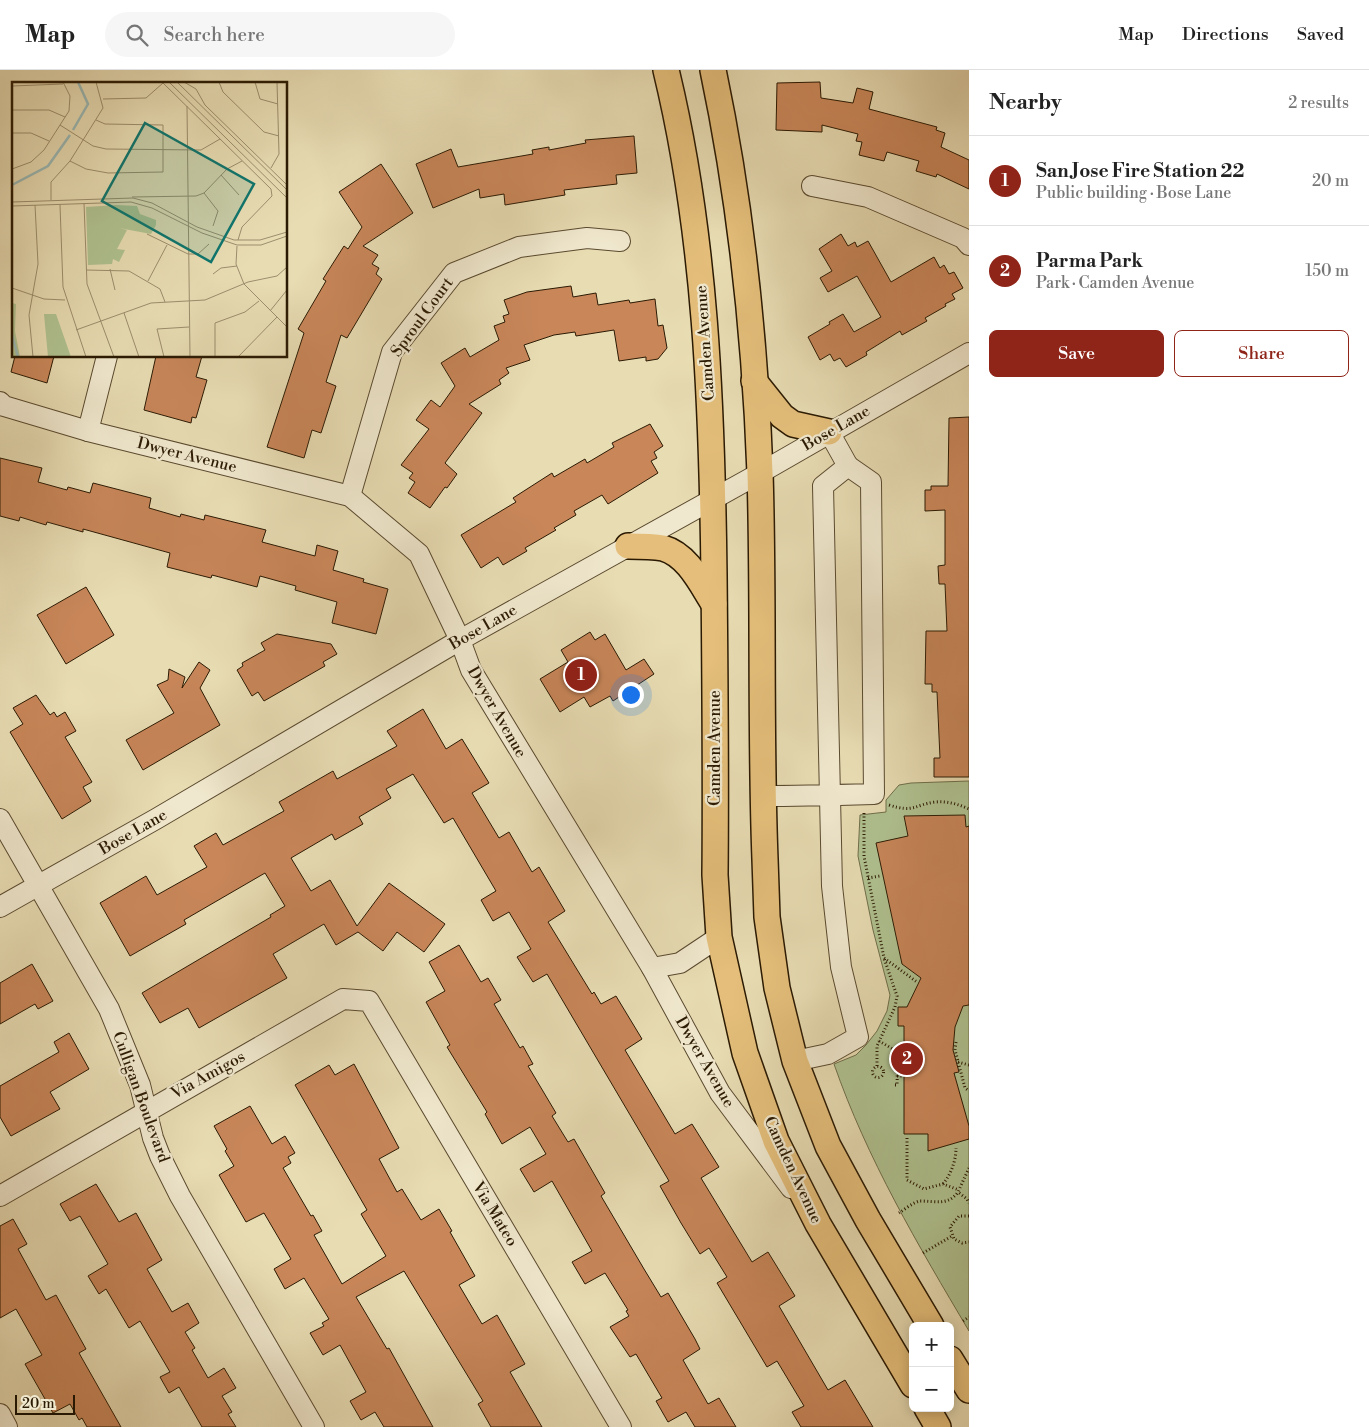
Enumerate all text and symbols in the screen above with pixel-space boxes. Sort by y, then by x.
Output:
search box [105,12,455,57]
text: Map [25,20,75,50]
icon: search [123,21,151,49]
text: Search here [163,23,265,47]
text: Map [1118,23,1154,46]
text: Directions [1182,23,1269,46]
text: Saved [1297,23,1344,46]
inset map [12,82,288,358]
text: Nearby [989,90,1062,116]
text: 2 results [1288,93,1349,113]
text: San Jose Fire Station 22 [1036,159,1244,183]
text: 1 [1001,171,1009,191]
text: 20 m [1312,171,1349,191]
text: Public building · Bose Lane [1036,183,1231,203]
text: Parma Park [1036,249,1143,273]
text: 2 [1000,261,1010,281]
text: 150 m [1305,261,1349,281]
street label: Sproul Court [386,273,458,361]
text: Park · Camden Avenue [1036,273,1194,293]
street label: Camden Avenue [691,285,719,401]
button: Save [989,330,1164,377]
button: Share [1174,330,1349,377]
street label: Bose Lane [798,401,873,456]
street label: Dwyer Avenue [135,433,239,477]
street label: Bose Lane [445,600,520,655]
pin: 1 [565,656,597,694]
street label: Dwyer Avenue [463,663,531,761]
your location [618,682,644,708]
street label: Camden Avenue [705,690,725,806]
street label: Bose Lane [95,805,170,860]
street label: Dwyer Avenue [671,1013,739,1111]
street label: Culligan Boulevard [108,1029,174,1165]
pin: 2 [891,1040,923,1078]
street label: Via Amigos [167,1046,249,1104]
street label: Camden Avenue [759,1113,827,1227]
street label: Via Mateo [467,1177,522,1250]
map controls [909,1322,954,1412]
button: + [909,1322,954,1367]
button: − [909,1367,954,1412]
scale bar [15,1392,75,1415]
text: 20 m [22,1395,54,1413]

